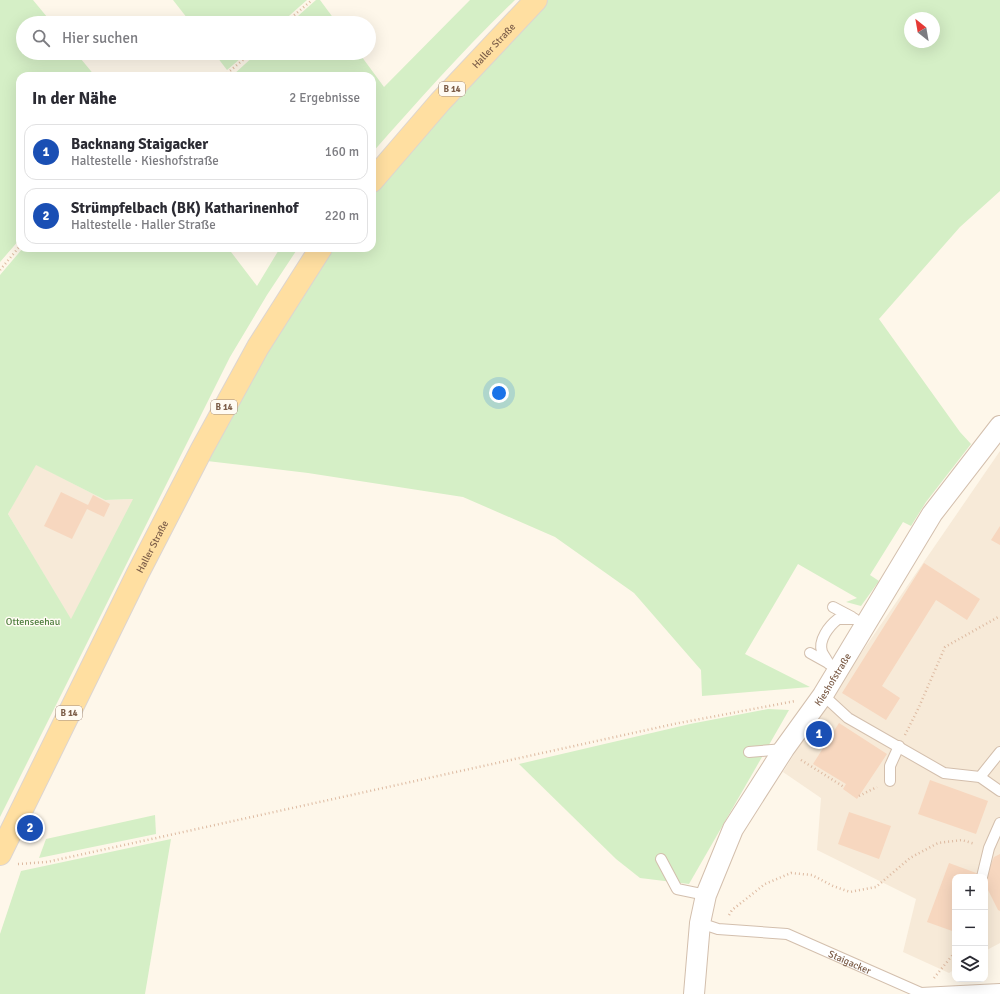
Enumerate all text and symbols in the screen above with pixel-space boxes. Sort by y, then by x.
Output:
north arrow [904,12,940,48]
search box [16,16,376,60]
street label: Haller Straße [470,21,518,71]
icon: search [30,27,52,49]
text: Hier suchen [62,29,138,47]
road number: B 14 [439,82,465,96]
text: In der Nähe [32,88,117,109]
text: 2 Ergebnisse [289,90,360,106]
text: Backnang Staigacker [71,135,208,153]
text: 1 [42,144,50,160]
text: 160 m [325,144,359,160]
text: Haltestelle · Kieshofstraße [71,153,219,169]
text: Strümpfelbach (BK) Katharinenhof [71,199,298,217]
text: 2 [42,208,50,224]
text: 220 m [325,208,359,224]
text: Haltestelle · Haller Straße [71,217,216,233]
your location [489,383,509,403]
road number: B 14 [211,400,237,414]
street label: Haller Straße [134,519,171,575]
park label: Ottenseehau [6,616,60,628]
street label: Kieshofstraße [812,651,854,709]
road number: B 14 [56,706,82,720]
pin: 1 [806,719,832,749]
pin: 2 [17,813,43,843]
map controls [952,874,988,982]
button: + [952,874,988,910]
button: − [952,910,988,946]
button: layers [952,946,988,982]
street label: Staigacker [826,948,873,977]

